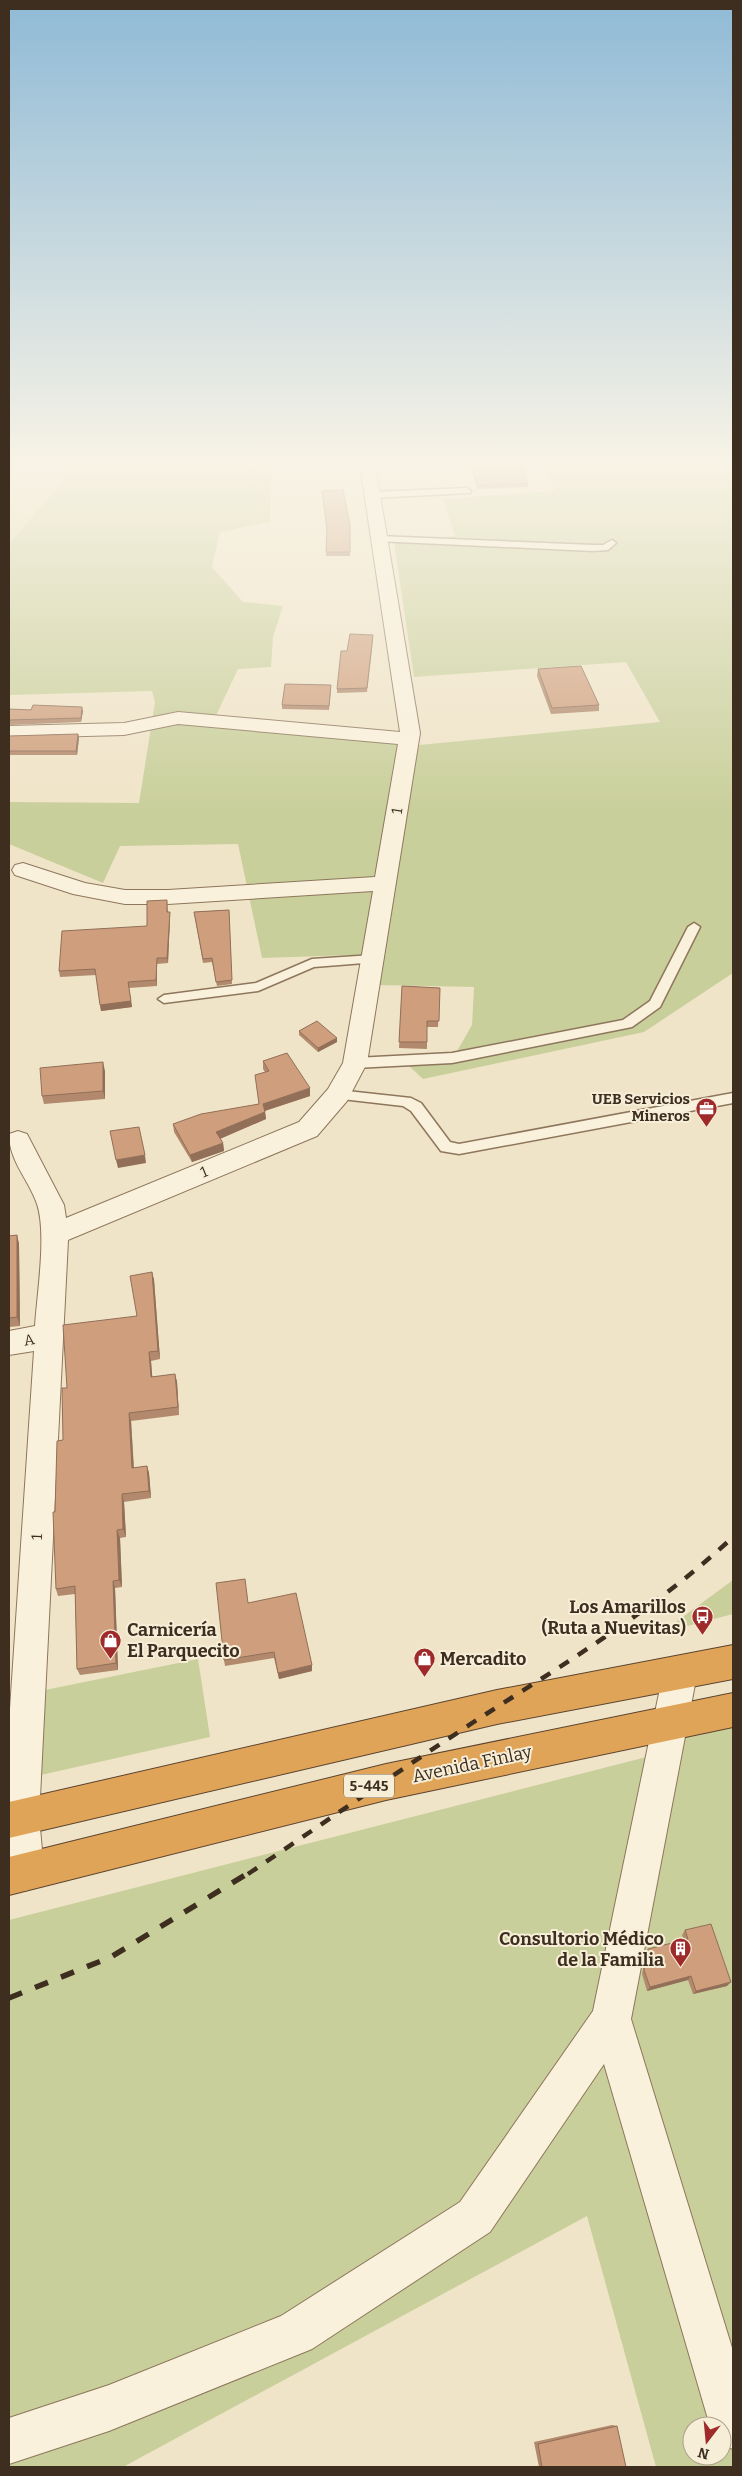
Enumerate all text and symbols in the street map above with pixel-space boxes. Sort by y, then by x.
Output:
street label: 1 [388,807,406,815]
place label: UEB Servicios Mineros [592,1090,690,1125]
office icon: UEB Servicios Mineros [694,1096,718,1127]
street label: 1 [198,1163,210,1181]
street label: A [22,1330,36,1350]
street label: 1 [28,1533,46,1541]
place label: Los Amarillos (Ruta a Nuevitas) [542,1596,686,1639]
bus stop icon: Los Amarillos (Ruta a Nuevitas) [690,1605,714,1636]
place label: Carnicería El Parquecito [127,1619,240,1662]
shop icon: Carnicería El Parquecito [99,1628,123,1659]
shop icon: Mercadito [412,1647,436,1678]
place label: Mercadito [440,1648,526,1670]
street label: Avenida Finlay [410,1740,534,1787]
road number: 5-445 [344,1774,394,1798]
place label: Consultorio Médico de la Familia [499,1928,664,1971]
building icon: Consultorio Médico de la Familia [668,1937,692,1968]
north arrow [682,2416,732,2466]
text: N [696,2443,711,2463]

